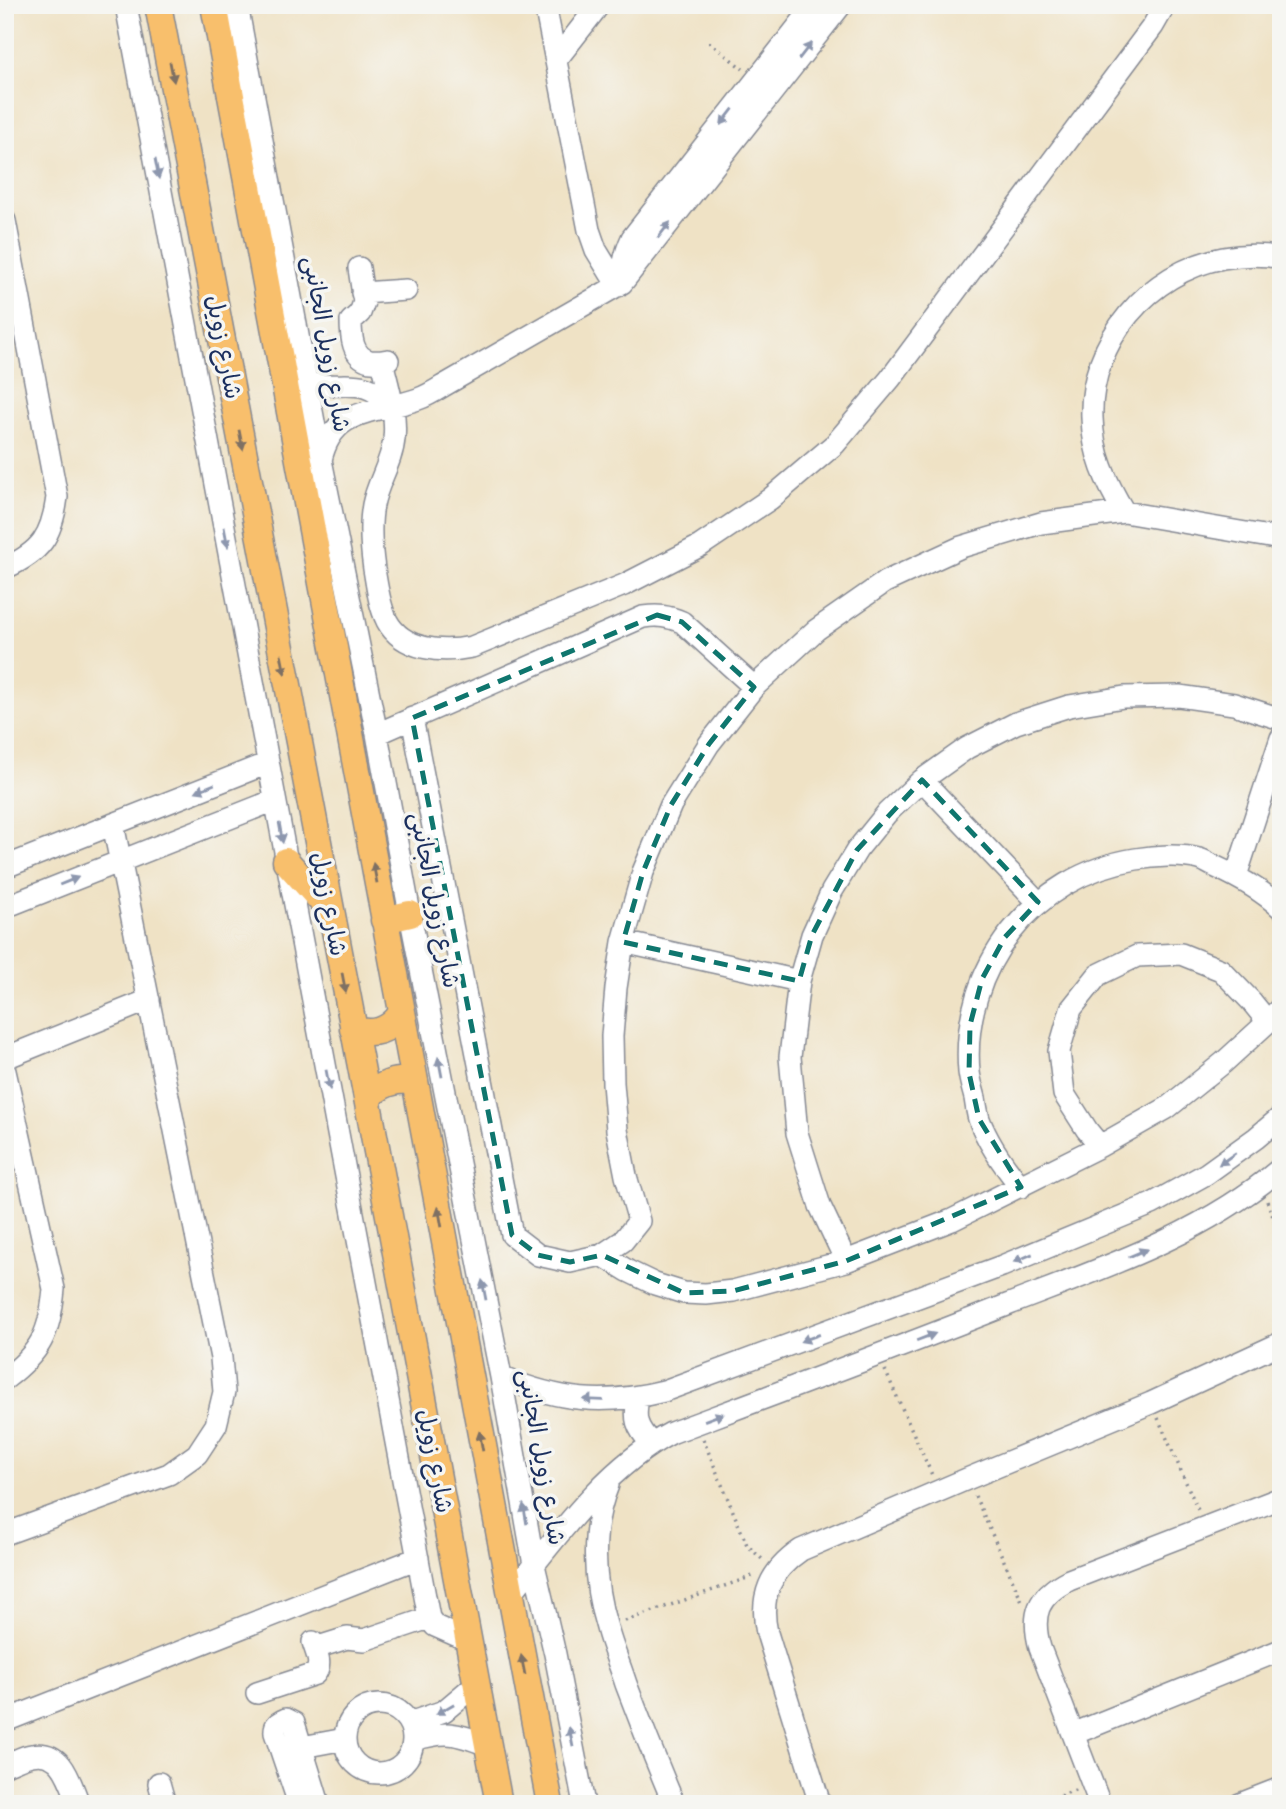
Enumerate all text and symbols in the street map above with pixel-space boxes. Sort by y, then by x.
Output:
one-way arrow [797,42,811,60]
one-way arrow [166,61,177,83]
one-way arrow [720,107,735,125]
one-way arrow [151,158,162,180]
one-way arrow [656,221,671,239]
street label: شارع زويل الجانبى [295,253,362,435]
street label: شارع زويل [197,292,254,402]
one-way arrow [236,429,247,451]
one-way arrow [220,526,231,548]
one-way arrow [278,653,289,675]
one-way arrow [194,783,215,794]
street label: شارع زويل الجانبى [401,808,472,991]
one-way arrow [276,822,287,844]
street label: شارع زويل [302,849,359,959]
one-way arrow [370,862,381,884]
one-way arrow [58,876,79,887]
one-way arrow [339,972,350,994]
one-way arrow [435,1056,446,1078]
one-way arrow [322,1069,333,1091]
one-way arrow [1218,1152,1236,1166]
one-way arrow [434,1206,445,1228]
one-way arrow [1128,1247,1148,1259]
one-way arrow [1013,1252,1033,1264]
one-way arrow [479,1279,490,1301]
one-way arrow [916,1331,937,1342]
one-way arrow [799,1332,820,1343]
street label: شارع زويل الجانبى [510,1366,577,1548]
one-way arrow [582,1394,604,1405]
street label: شارع زويل [408,1406,465,1516]
one-way arrow [703,1411,724,1422]
one-way arrow [475,1430,486,1452]
one-way arrow [519,1503,530,1525]
one-way arrow [518,1653,529,1675]
one-way arrow [436,1703,455,1715]
one-way arrow [565,1726,576,1748]

